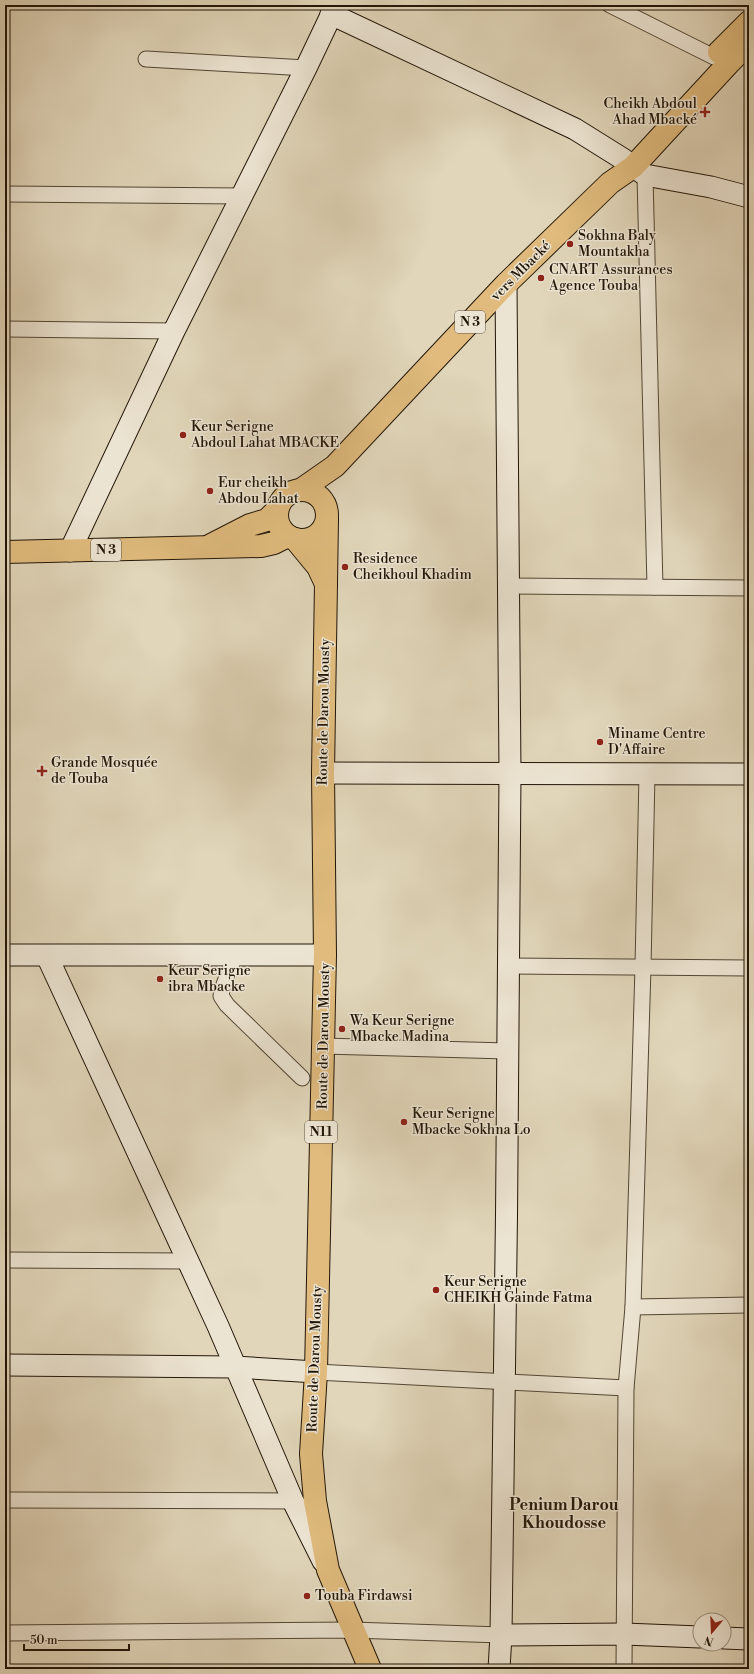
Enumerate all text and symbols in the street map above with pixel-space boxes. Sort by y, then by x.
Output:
place label: Cheikh Abdoul Ahad Mbacké [604,95,697,129]
marker: Cheikh Abdoul Ahad Mbacké [700,107,710,117]
place label: Sokhna Baly Mountakha [578,227,656,261]
street label: vers Mbacké [486,237,555,306]
marker: Sokhna Baly Mountakha [565,239,575,249]
place label: CNART Assurances Agence Touba [548,261,673,295]
marker: CNART Assurances Agence Touba [536,273,546,283]
road number: N 3 [455,311,485,333]
place label: Keur Serigne Abdoul Lahat MBACKE [190,418,339,452]
marker: Keur Serigne Abdoul Lahat MBACKE [178,430,188,440]
place label: Eur cheikh Abdou Lahat [217,474,299,508]
marker: Eur cheikh Abdou Lahat [205,486,215,496]
road number: N 3 [91,539,121,561]
place label: Residence Cheikhoul Khadim [353,550,472,584]
marker: Residence Cheikhoul Khadim [340,562,350,572]
street label: Route de Darou Mousty [314,638,334,786]
place label: Miname Centre D'Affaire [608,725,706,759]
marker: Miname Centre D'Affaire [595,737,605,747]
place label: Grande Mosquée de Touba [51,754,158,788]
marker: Grande Mosquée de Touba [36,765,48,777]
place label: Keur Serigne ibra Mbacke [168,962,251,996]
street label: Route de Darou Mousty [314,962,334,1110]
marker: Keur Serigne ibra Mbacke [155,974,165,984]
place label: Wa Keur Serigne Mbacke Madina [349,1012,455,1046]
marker: Wa Keur Serigne Mbacke Madina [337,1024,347,1034]
place label: Keur Serigne Mbacke Sokhna Lo [412,1105,531,1139]
marker: Keur Serigne Mbacke Sokhna Lo [399,1117,409,1127]
road number: N11 [305,1121,337,1143]
place label: Keur Serigne CHEIKH Gainde Fatma [444,1273,593,1307]
street label: Route de Darou Mousty [303,1285,327,1433]
marker: Keur Serigne CHEIKH Gainde Fatma [431,1285,441,1295]
district label: Penium Darou Khoudosse [509,1495,619,1533]
place label: Touba Firdawsi [315,1587,413,1605]
marker: Touba Firdawsi [302,1591,312,1601]
north arrow [692,1612,732,1652]
scale bar [24,1626,129,1652]
text: N [702,1632,715,1649]
text: 50 m [30,1633,58,1648]

